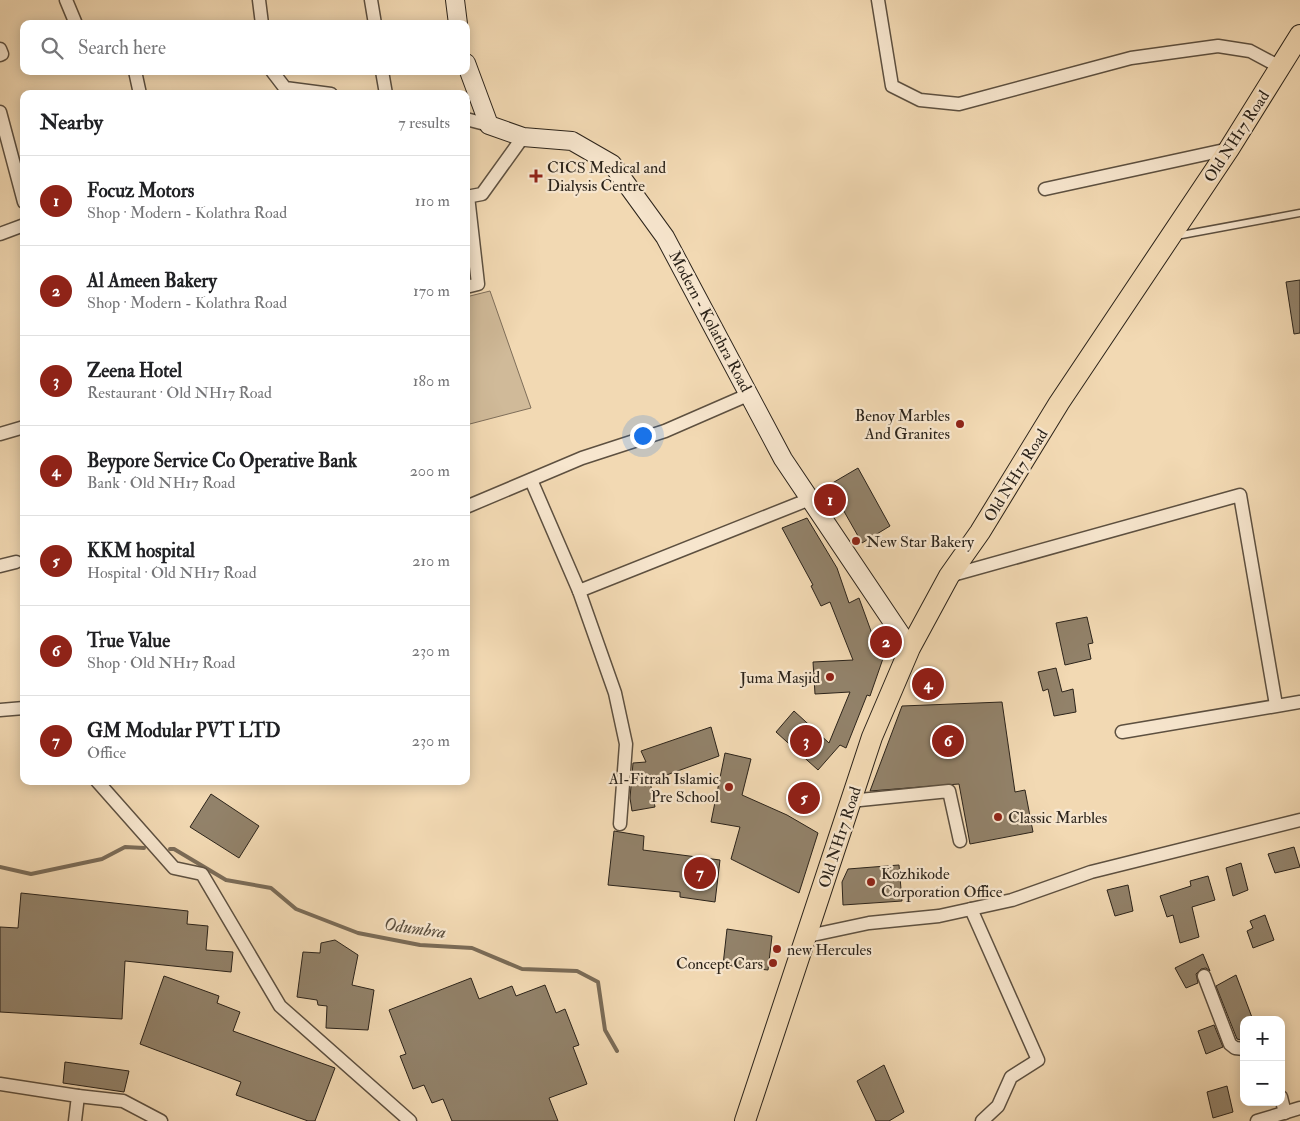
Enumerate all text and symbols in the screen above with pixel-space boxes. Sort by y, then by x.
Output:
search box [20,20,470,75]
icon: search [38,34,66,62]
text: Search here [78,36,166,60]
street label: Old NH17 Road [1200,87,1274,186]
text: Nearby [40,109,103,136]
text: 7 results [398,113,450,133]
place label: CICS Medical and Dialysis Centre [547,158,666,196]
marker: CICS Medical and Dialysis Centre [529,169,543,183]
text: Focuz Motors [87,179,194,203]
text: 1 [53,191,59,211]
text: 110 m [415,191,450,211]
text: Shop · Modern - Kolathra Road [87,203,287,223]
street label: Modern - Kolathra Road [664,247,756,396]
text: Al Ameen Bakery [87,269,217,293]
text: 2 [52,281,60,301]
text: 170 m [413,281,450,301]
text: Shop · Modern - Kolathra Road [87,293,287,313]
text: Zeena Hotel [87,359,182,383]
text: 3 [53,371,59,391]
text: 180 m [413,371,450,391]
text: Restaurant · Old NH17 Road [87,383,272,403]
place label: Benoy Marbles And Granites [855,406,950,444]
marker: Benoy Marbles And Granites [954,418,966,430]
your location [630,423,656,449]
street label: Old NH17 Road [979,425,1052,526]
text: Beypore Service Co Operative Bank [87,449,357,473]
text: 4 [52,461,60,481]
text: 200 m [410,461,450,481]
text: Bank · Old NH17 Road [87,473,235,493]
pin: 1 [814,481,846,519]
place label: New Star Bakery [866,532,975,552]
marker: New Star Bakery [850,535,862,547]
text: KKM hospital [87,539,195,563]
text: 5 [52,551,60,571]
text: 210 m [412,551,450,571]
text: Hospital · Old NH17 Road [87,563,257,583]
pin: 2 [870,623,902,661]
text: True Value [87,629,170,653]
text: 6 [52,641,60,661]
text: 230 m [412,641,450,661]
text: Shop · Old NH17 Road [87,653,235,673]
pin: 4 [912,665,944,703]
place label: Juma Masjid [739,668,820,689]
marker: Juma Masjid [824,671,836,683]
text: GM Modular PVT LTD [87,719,281,743]
pin: 3 [790,722,822,760]
pin: 6 [932,722,964,760]
text: 7 [52,731,60,751]
text: 230 m [412,731,450,751]
text: Office [87,743,126,763]
place label: Al-Fitrah Islamic Pre School [608,769,720,807]
pin: 5 [788,779,820,817]
marker: Al-Fitrah Islamic Pre School [723,781,735,793]
street label: Old NH17 Road [814,784,866,891]
place label: Classic Marbles [1008,808,1107,828]
marker: Classic Marbles [992,811,1004,823]
pin: 7 [684,854,716,892]
place label: Kozhikode Corporation Office [881,864,1003,903]
marker: Kozhikode Corporation Office [865,876,877,888]
water label: Odumbra [382,913,447,944]
place label: new Hercules [787,940,872,960]
marker: new Hercules [771,943,783,955]
place label: Concept Cars [676,954,763,975]
marker: Concept Cars [767,957,779,969]
map controls [1240,1016,1285,1106]
button: + [1240,1016,1285,1061]
button: − [1240,1061,1285,1106]

